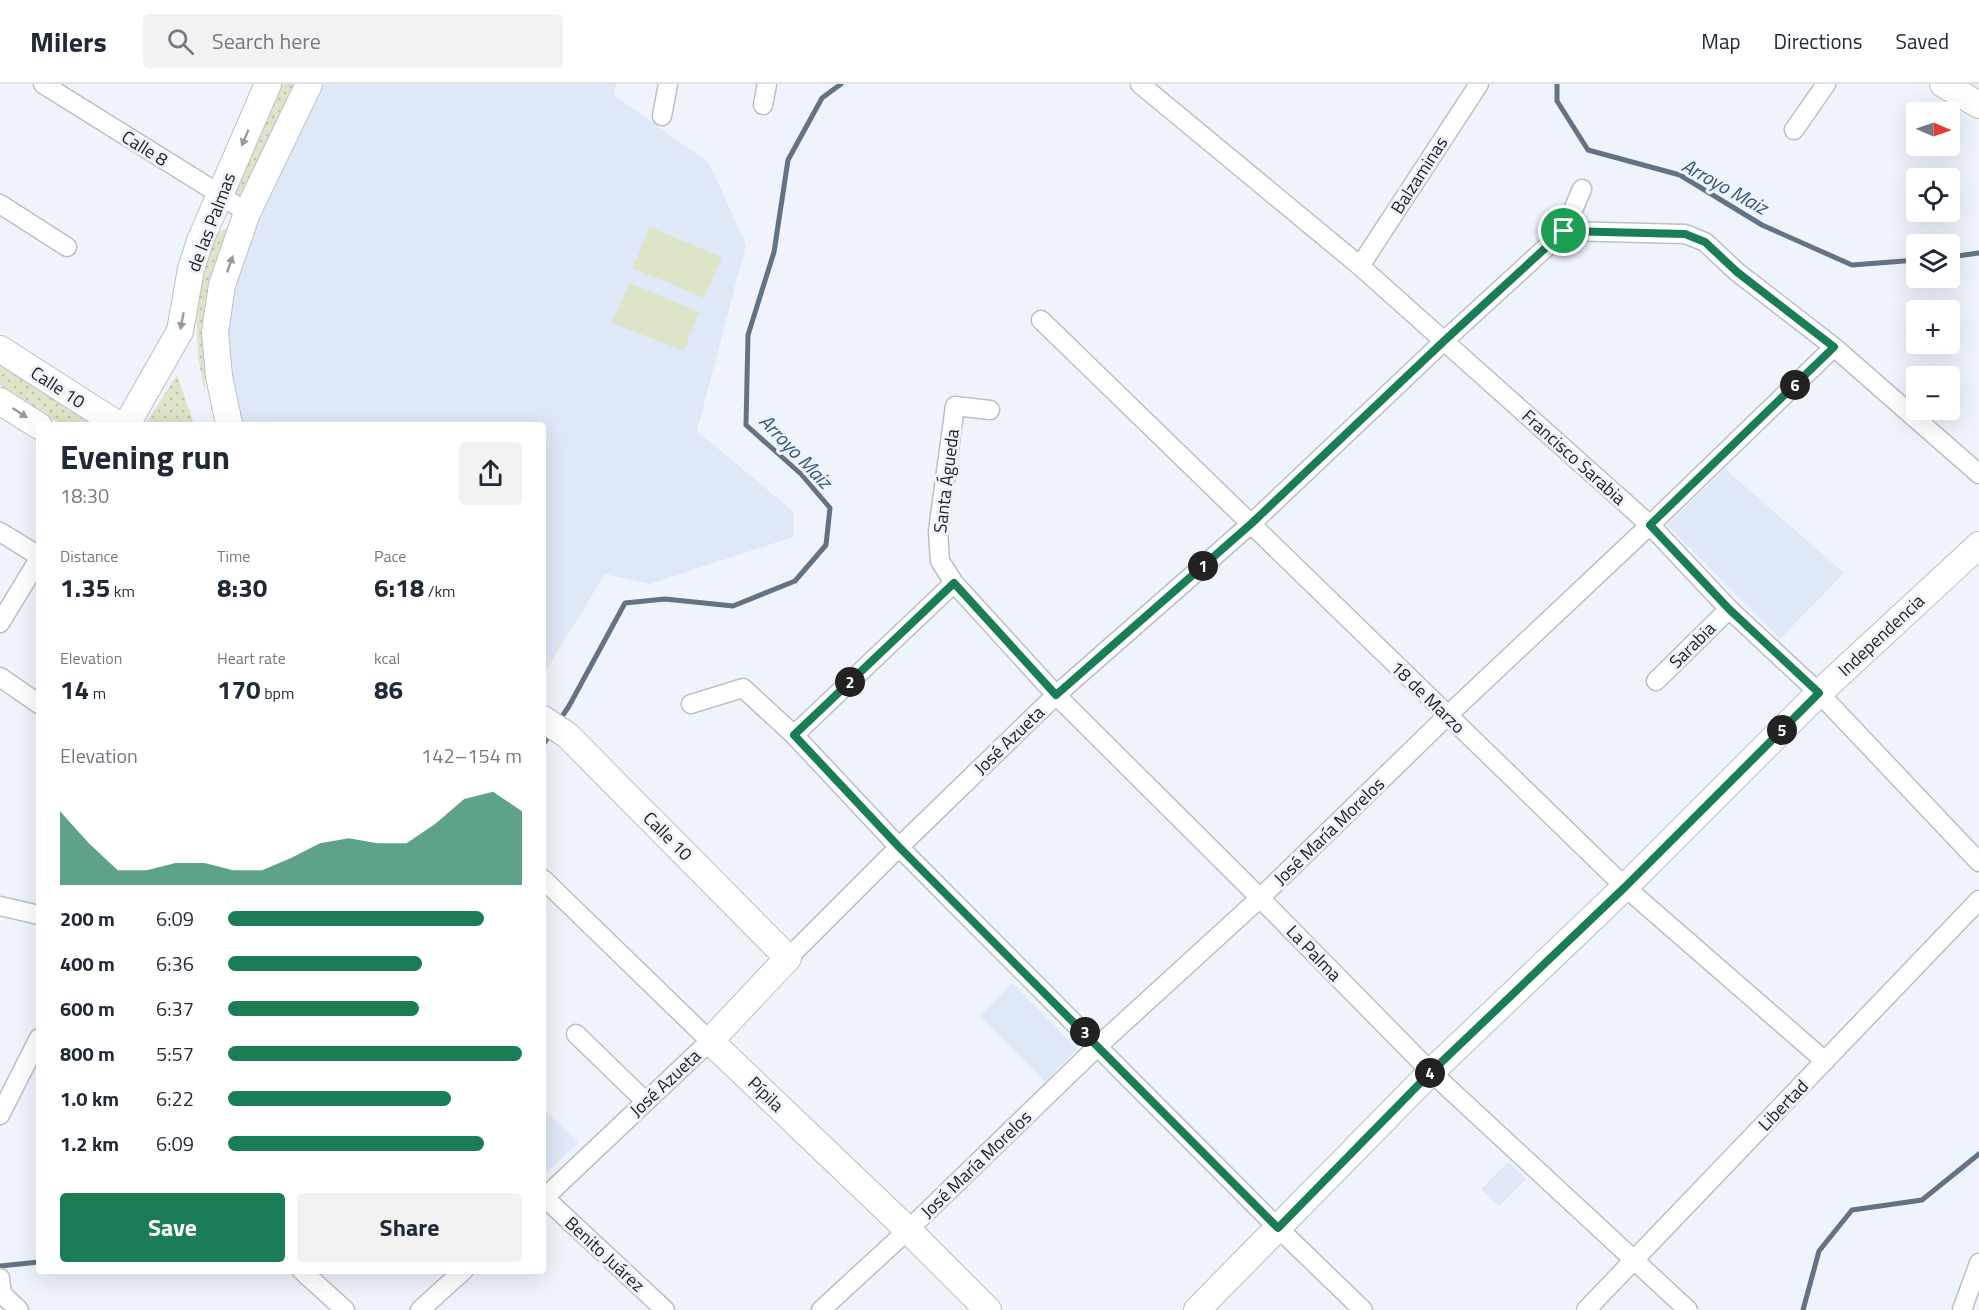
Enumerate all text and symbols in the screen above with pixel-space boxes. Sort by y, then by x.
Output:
search box [143,14,563,68]
text: Milers [30,20,107,63]
text: Search here [212,24,321,58]
icon: search [164,25,197,58]
text: Map [1701,25,1741,57]
text: Directions [1774,25,1863,57]
text: Saved [1896,25,1949,57]
north arrow [1906,102,1960,156]
map controls [1906,102,1960,420]
street label: Calle 8 [117,123,173,173]
one-way arrow [240,129,249,147]
street label: Balzaminas [1384,131,1454,219]
water label: Arroyo Maiz [1676,150,1775,223]
street label: de las Palmas [180,168,242,276]
button: locate [1906,168,1960,222]
pin [1538,205,1589,256]
icon: arrive [1547,214,1580,247]
button: layers [1906,234,1960,288]
one-way arrow [225,255,235,273]
button: + [1906,300,1960,354]
one-way arrow [177,312,186,331]
street label: Calle 10 [25,359,91,415]
button: − [1906,366,1960,420]
pin: 6 [1780,370,1810,400]
text: 6 [1791,373,1799,397]
street label: Francisco Sarabia [1516,403,1632,511]
water label: Arroyo Maiz [752,406,841,497]
one-way arrow [11,408,28,419]
street label: Santa Águeda [926,427,966,535]
text: Evening run [60,432,230,482]
button: share [459,442,522,505]
text: 18:30 [60,480,109,511]
text: Distance [60,544,118,568]
text: Time [217,544,250,568]
text: Pace [374,544,406,568]
pin: 1 [1188,551,1218,581]
text: 1 [1199,554,1207,578]
text: 1.35 [60,568,110,607]
text: 8:30 [217,568,267,607]
text: 6:18 [374,568,424,607]
text: km [110,579,135,603]
text: /km [424,579,456,603]
street label: Independencia [1832,588,1930,682]
street label: Sarabia [1662,615,1722,675]
text: Elevation [60,646,122,670]
text: Heart rate [217,646,286,670]
text: kcal [374,646,400,670]
street label: 18 de Marzo [1385,654,1471,740]
pin: 2 [835,667,865,697]
text: 14 [60,670,89,709]
text: 170 [217,670,261,709]
text: 86 [374,670,403,709]
text: 2 [846,670,854,694]
text: m [89,681,106,705]
text: bpm [261,681,294,705]
street label: José Azueta [968,699,1050,781]
pin: 5 [1767,715,1797,745]
text: 5 [1778,718,1786,742]
text: Elevation [60,740,138,771]
text: 142–154 m [421,740,522,771]
street label: José María Morelos [1267,771,1391,891]
street label: Calle 10 [637,805,699,867]
text: 200 m [60,903,115,934]
text: 6:09 [156,903,194,934]
street label: La Palma [1280,919,1348,987]
text: 400 m [60,948,115,979]
text: 6:36 [156,948,194,979]
text: 600 m [60,993,115,1024]
text: 6:37 [156,993,194,1024]
pin: 3 [1070,1017,1100,1047]
text: 3 [1081,1020,1089,1044]
text: 800 m [60,1038,115,1069]
text: 5:57 [156,1038,194,1069]
street label: José Azueta [623,1043,707,1123]
pin: 4 [1415,1058,1445,1088]
text: 4 [1426,1061,1434,1085]
street label: Pípila [742,1070,790,1118]
street label: Libertad [1752,1073,1814,1137]
text: 1.0 km [60,1083,119,1114]
text: 6:22 [156,1083,194,1114]
street label: José María Morelos [914,1104,1038,1224]
text: 1.2 km [60,1128,119,1159]
text: 6:09 [156,1128,194,1159]
button: Save [60,1193,285,1262]
button: Share [297,1193,522,1262]
street label: Benito Juárez [559,1210,651,1298]

